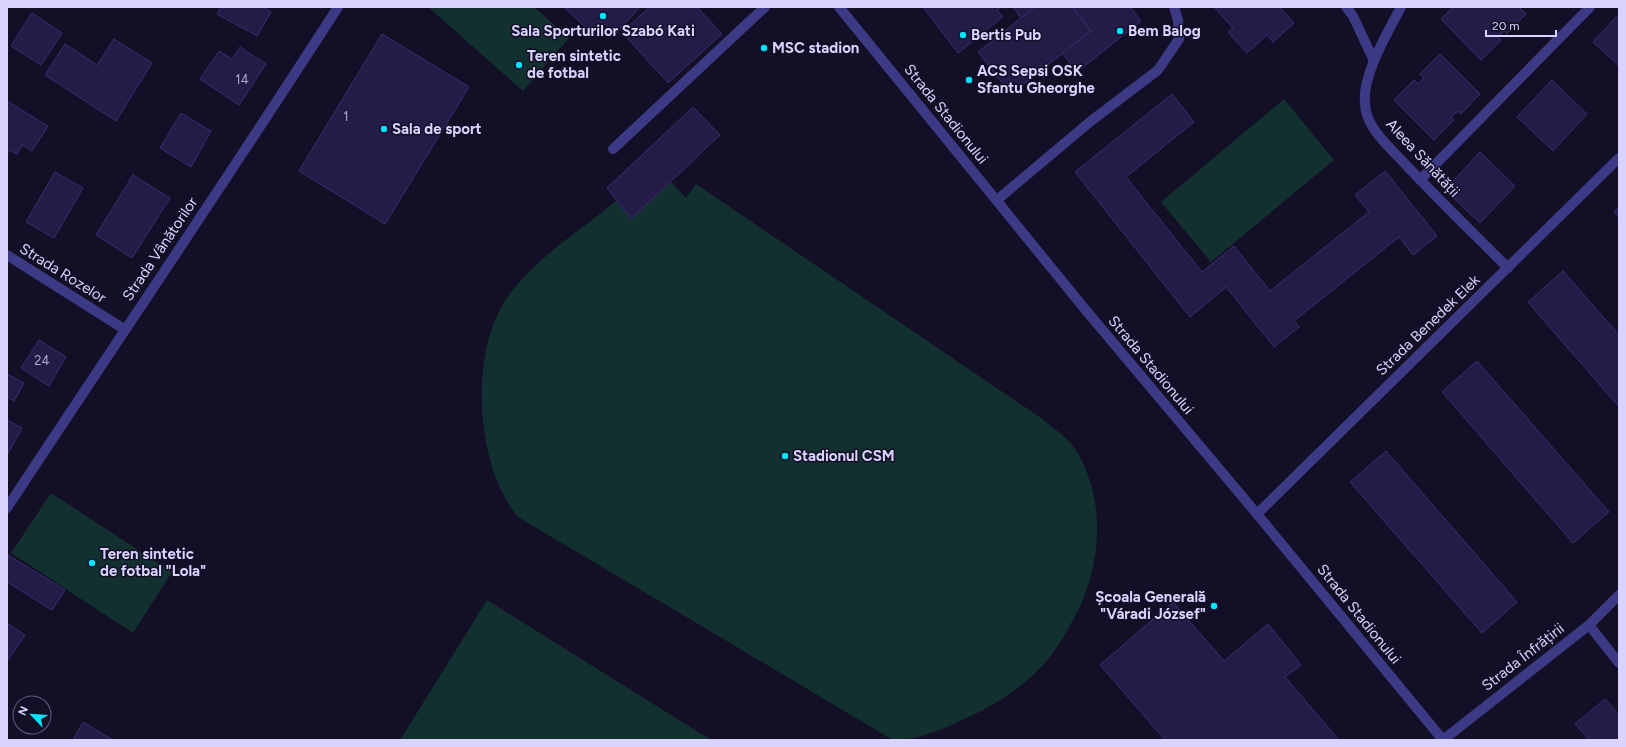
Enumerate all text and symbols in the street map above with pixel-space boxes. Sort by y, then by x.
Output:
marker: Sala Sporturilor Szabó Kati [598,11,608,21]
scale bar [1486,12,1556,38]
text: 20 m [1492,19,1520,33]
place label: Sala Sporturilor Szabó Kati [511,22,695,40]
place label: Bem Balog [1128,22,1201,40]
place label: Bertis Pub [971,26,1041,44]
marker: Bem Balog [1115,26,1125,36]
marker: Bertis Pub [958,30,968,40]
place label: MSC stadion [772,39,859,57]
marker: MSC stadion [759,43,769,53]
place label: Teren sintetic de fotbal [527,47,621,82]
marker: Teren sintetic de fotbal [514,60,524,70]
street label: Strada Stadionului [900,60,992,168]
place label: ACS Sepsi OSK Sfantu Gheorghe [977,62,1095,97]
house number: 14 [235,72,249,87]
marker: ACS Sepsi OSK Sfantu Gheorghe [964,75,974,85]
house number: 1 [343,109,349,124]
street label: Aleea Sănătății [1382,115,1464,201]
place label: Sala de sport [392,120,482,138]
marker: Sala de sport [379,124,389,134]
street label: Strada Vânătorilor [119,194,201,304]
street label: Strada Rozelor [16,239,110,307]
street label: Strada Benedek Elek [1372,270,1484,379]
street label: Strada Stadionului [1105,312,1197,418]
house number: 24 [34,353,50,368]
place label: Stadionul CSM [793,447,895,465]
marker: Stadionul CSM [780,451,790,461]
place label: Teren sintetic de fotbal "Lola" [100,545,206,580]
marker: Teren sintetic de fotbal "Lola" [87,558,97,568]
street label: Strada Stadionului [1313,560,1405,668]
place label: Școala Generală "Váradi József" [1095,588,1206,623]
marker: Școala Generală "Váradi József" [1209,601,1219,611]
street label: Strada Înfrățirii [1478,619,1568,695]
north arrow [12,695,52,735]
text: N [16,704,31,718]

